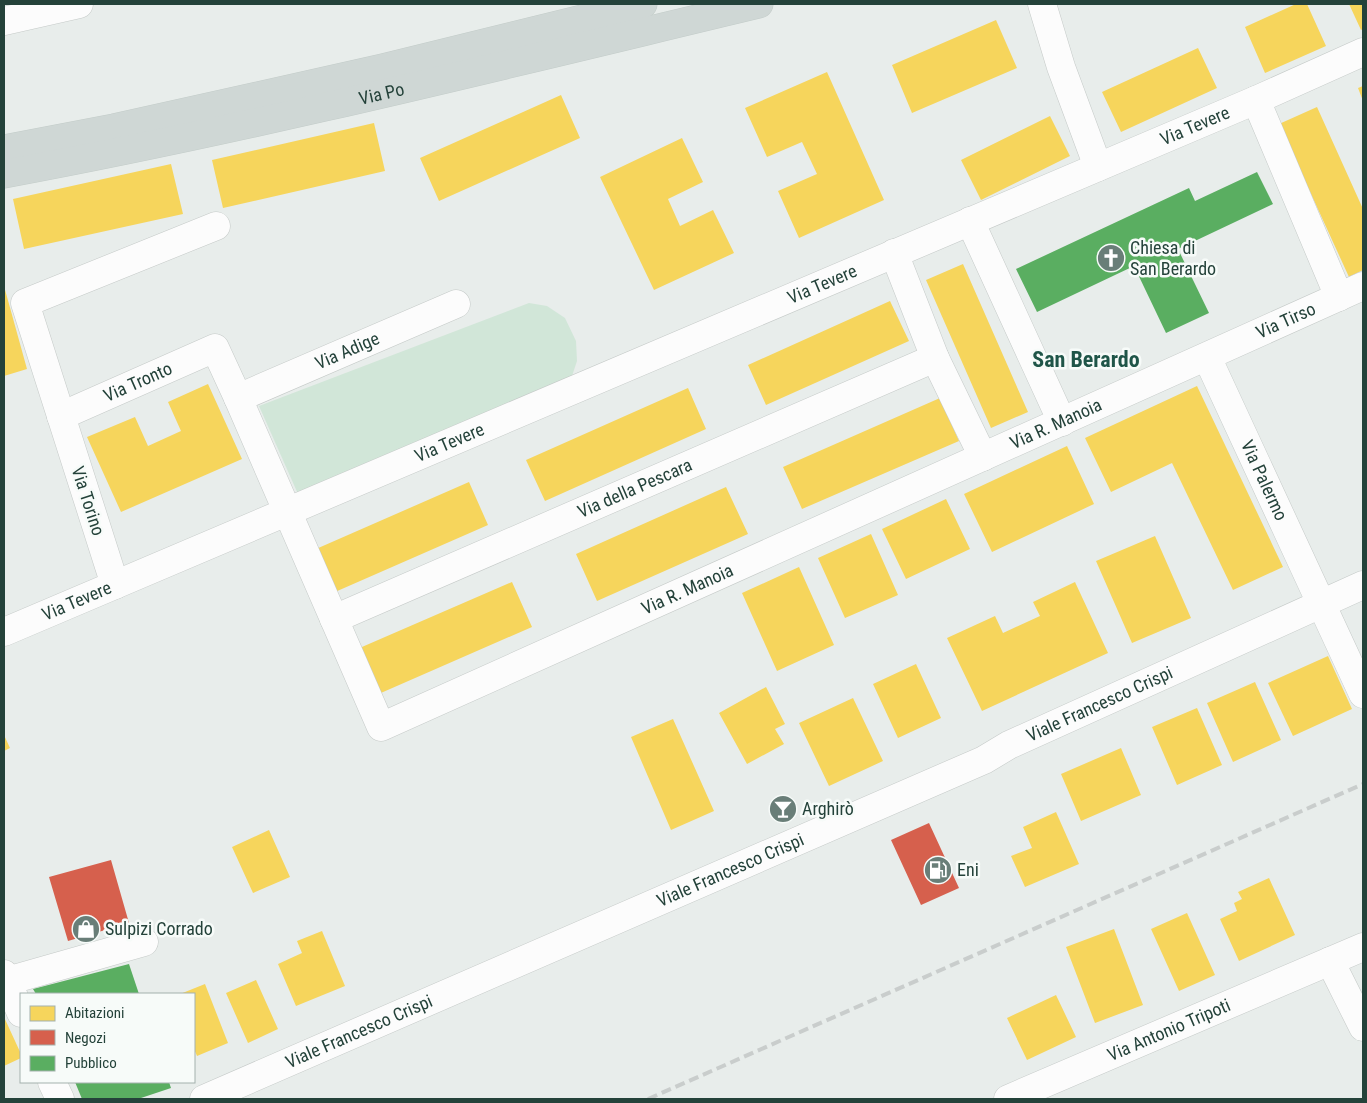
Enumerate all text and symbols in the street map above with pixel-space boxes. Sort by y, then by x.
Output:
street label: Via Po [357,78,406,109]
street label: Via Tevere [1157,101,1233,149]
place label: Chiesa di San Berardo [1130,237,1216,279]
church icon: Chiesa di San Berardo [1096,243,1126,273]
street label: Via Tevere [784,260,860,308]
street label: Via Tirso [1253,298,1319,343]
street label: Via Adige [312,327,382,373]
district label: San Berardo [1032,347,1140,372]
street label: Via Tronto [100,357,175,406]
street label: Via R. Manoia [1007,394,1105,453]
street label: Via Tevere [411,418,487,466]
street label: Via Palermo [1237,437,1292,524]
street label: Via della Pescara [574,454,695,522]
street label: Via Torino [67,464,110,538]
street label: Via R. Manoia [638,559,736,619]
street label: Via Tevere [39,577,114,625]
street label: Viale Francesco Crispi [1023,661,1176,746]
bar icon: Arghirò [768,794,798,824]
place label: Arghirò [802,798,854,819]
street label: Viale Francesco Crispi [654,829,807,911]
fuel station icon: Eni [923,855,953,885]
place label: Eni [957,859,979,880]
shop icon: Sulpizi Corrado [71,914,101,944]
place label: Sulpizi Corrado [105,918,213,939]
street label: Viale Francesco Crispi [282,990,435,1072]
legend [20,993,195,1083]
street label: Via Antonio Tripoti [1104,994,1233,1065]
text: Abitazioni [65,1004,124,1022]
text: Negozi [65,1029,106,1047]
text: Pubblico [65,1054,117,1072]

